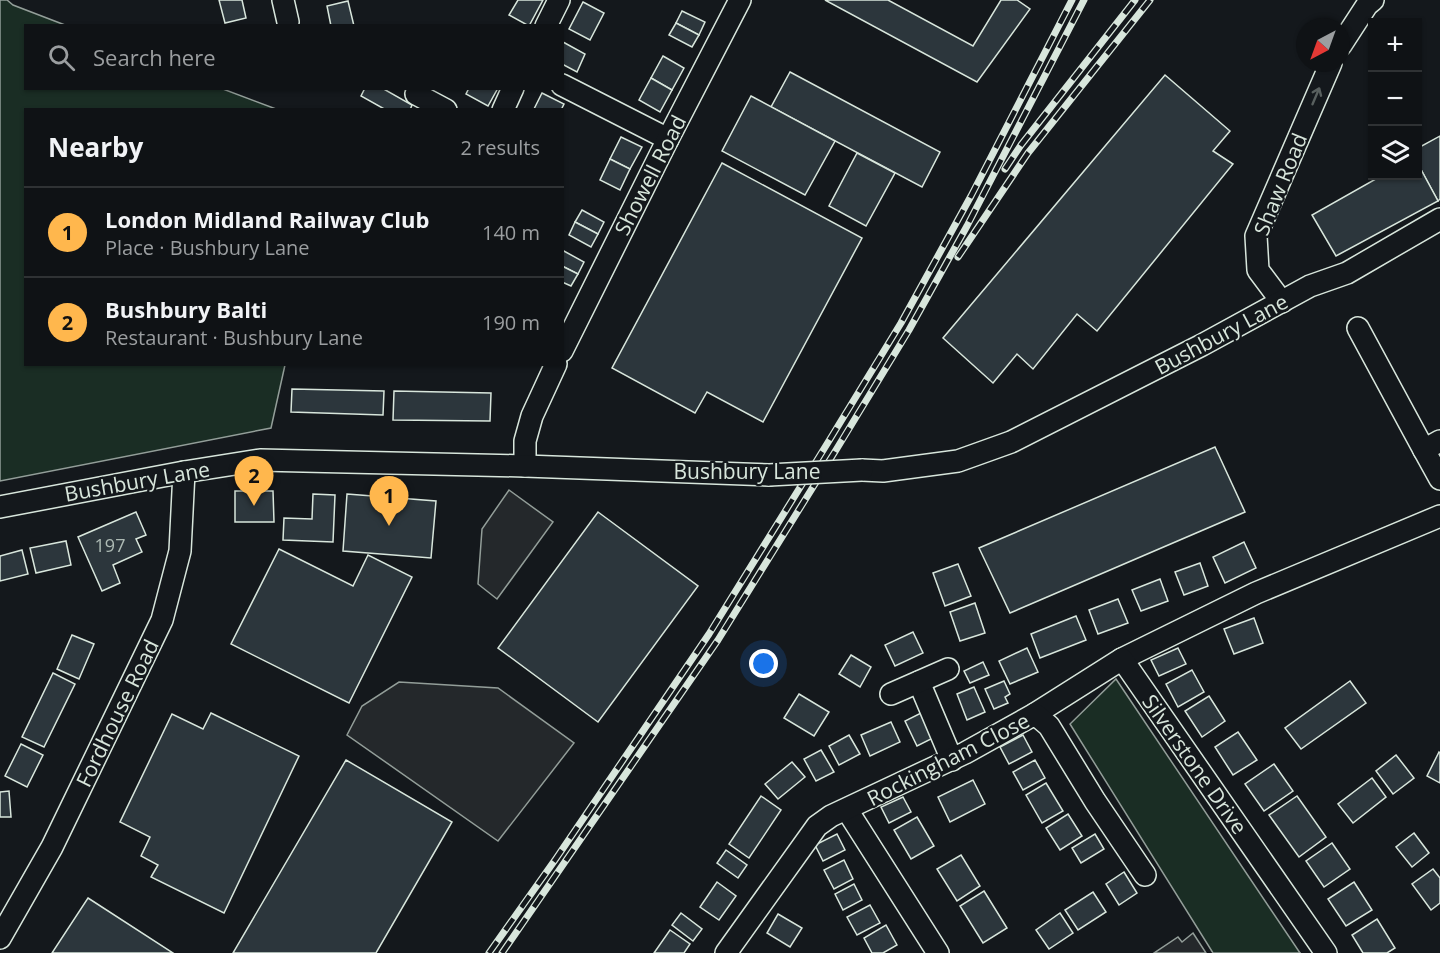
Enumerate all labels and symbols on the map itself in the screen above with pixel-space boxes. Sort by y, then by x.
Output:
north arrow [1296,18,1350,72]
one-way arrow [1311,87,1322,106]
street label: Showell Road [608,110,692,240]
street label: Shaw Road [1247,129,1313,239]
street label: Bushbury Lane [1150,287,1292,381]
street label: Bushbury Lane [62,454,212,508]
pin: 2 [234,456,274,506]
street label: Bushbury Lane [674,457,820,485]
pin: 1 [370,476,408,526]
house number: 197 [95,533,125,557]
street label: Fordhouse Road [69,635,165,791]
your location [749,649,778,678]
street label: Silverstone Drive [1136,689,1254,839]
street label: Rockingham Close [862,706,1034,812]

